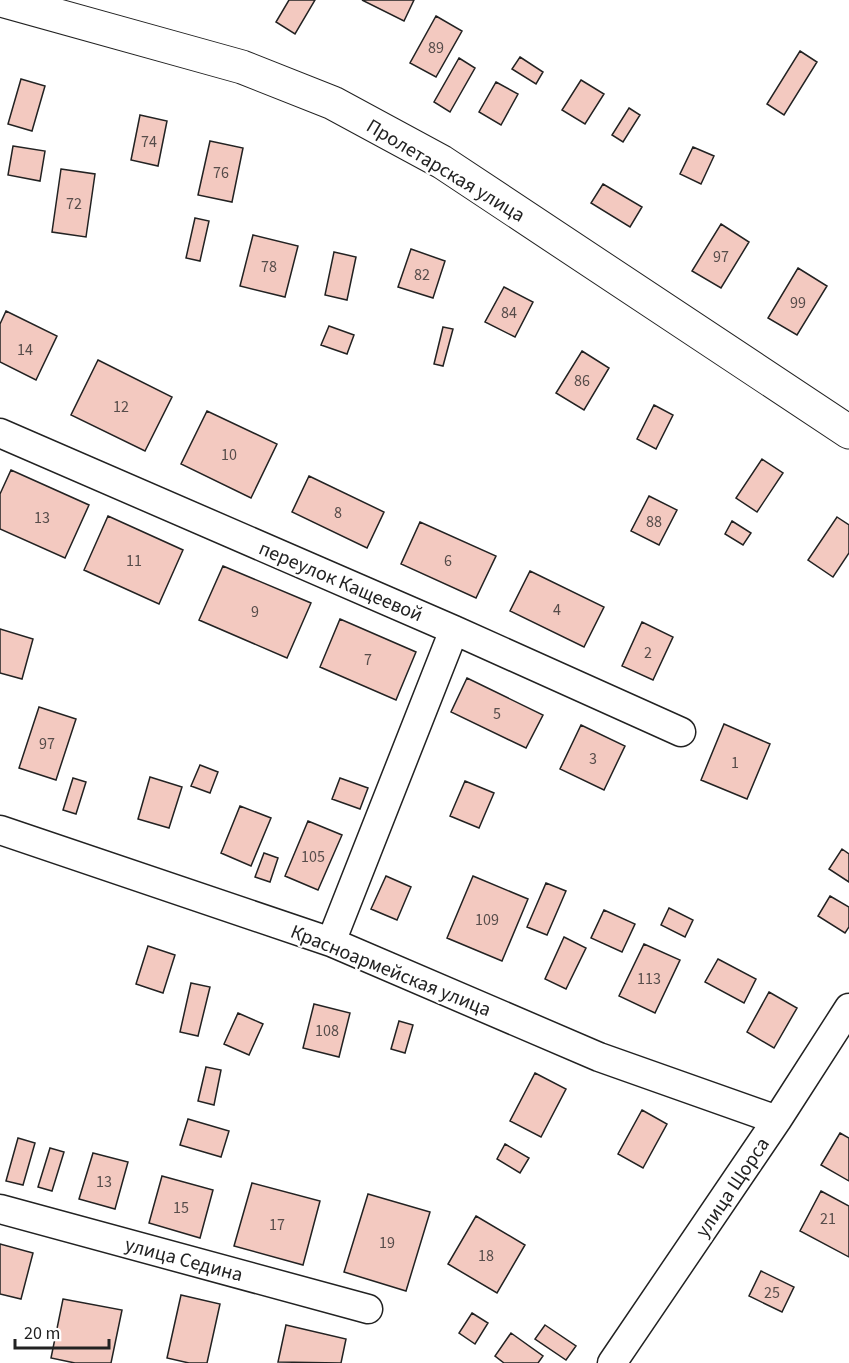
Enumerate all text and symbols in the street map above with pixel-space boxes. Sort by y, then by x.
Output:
house number: 89 [428,37,444,59]
street label: Пролетарская улица [361,112,530,229]
house number: 74 [141,131,157,153]
house number: 76 [213,162,229,184]
house number: 72 [66,193,82,215]
house number: 97 [713,246,729,268]
house number: 78 [261,256,277,278]
house number: 82 [414,264,430,286]
house number: 99 [790,292,806,314]
house number: 84 [501,302,517,324]
house number: 14 [17,339,33,361]
house number: 86 [574,370,590,392]
house number: 12 [113,396,129,418]
house number: 10 [221,444,237,466]
house number: 8 [334,502,342,524]
house number: 13 [34,507,50,529]
house number: 88 [646,511,662,533]
street label: переулок Кащеевой [254,535,427,629]
house number: 11 [126,550,142,572]
house number: 6 [444,550,452,572]
house number: 4 [553,599,561,621]
house number: 9 [251,601,259,623]
house number: 2 [644,642,652,664]
house number: 7 [364,649,372,671]
house number: 5 [493,703,501,725]
house number: 97 [39,733,55,755]
house number: 3 [589,748,597,770]
house number: 1 [731,752,739,774]
house number: 105 [301,846,325,868]
house number: 109 [475,909,499,931]
street label: Красноармейская улица [286,918,495,1024]
house number: 113 [637,968,661,990]
house number: 108 [315,1020,339,1042]
street label: улица Щорса [689,1132,777,1243]
house number: 13 [96,1171,112,1193]
house number: 15 [173,1197,189,1219]
house number: 21 [820,1208,836,1230]
house number: 17 [269,1214,285,1236]
street label: улица Седина [122,1231,246,1289]
house number: 19 [379,1232,395,1254]
house number: 18 [478,1245,494,1267]
house number: 25 [764,1282,780,1304]
scale bar [15,1312,110,1350]
text: 20 m [24,1321,60,1346]

